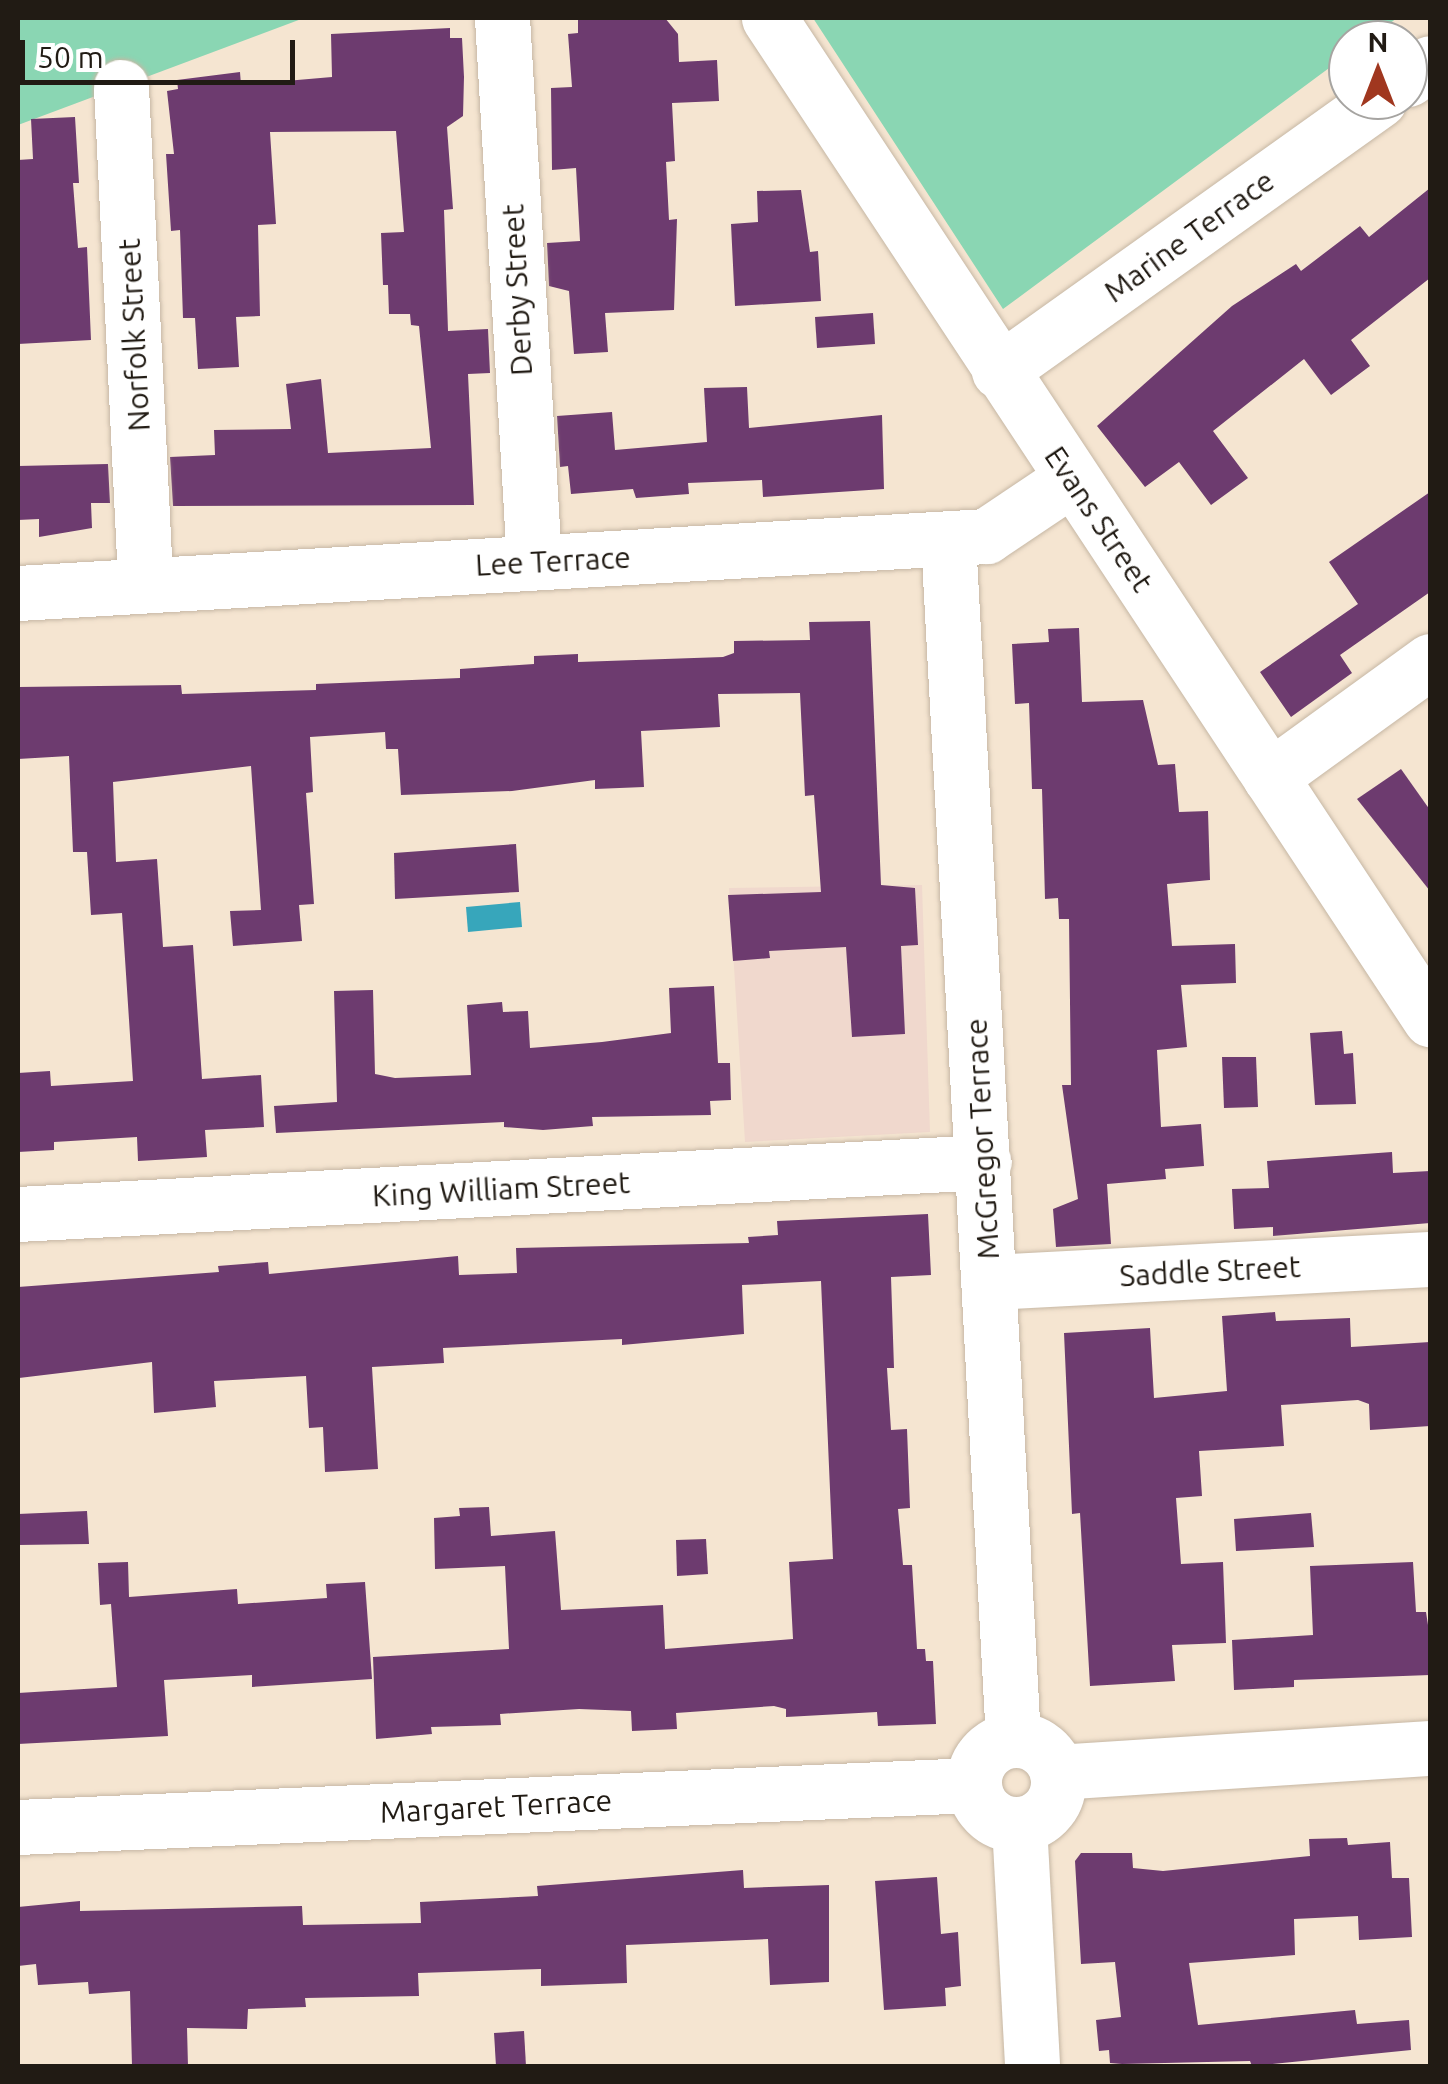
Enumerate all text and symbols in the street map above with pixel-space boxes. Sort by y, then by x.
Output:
scale bar [25,20,300,82]
north arrow [1328,20,1428,120]
text: N [1368,26,1388,57]
text: 50 m [37,40,104,74]
street label: Marine Terrace [1097,162,1281,310]
street label: Derby Street [495,203,539,377]
street label: Norfolk Street [111,238,157,432]
street label: Evans Street [1037,440,1161,598]
street label: Lee Terrace [474,539,632,583]
street label: McGregor Terrace [958,1018,1006,1260]
street label: King William Street [371,1164,631,1214]
street label: Saddle Street [1119,1248,1301,1294]
street label: Margaret Terrace [379,1782,613,1830]

